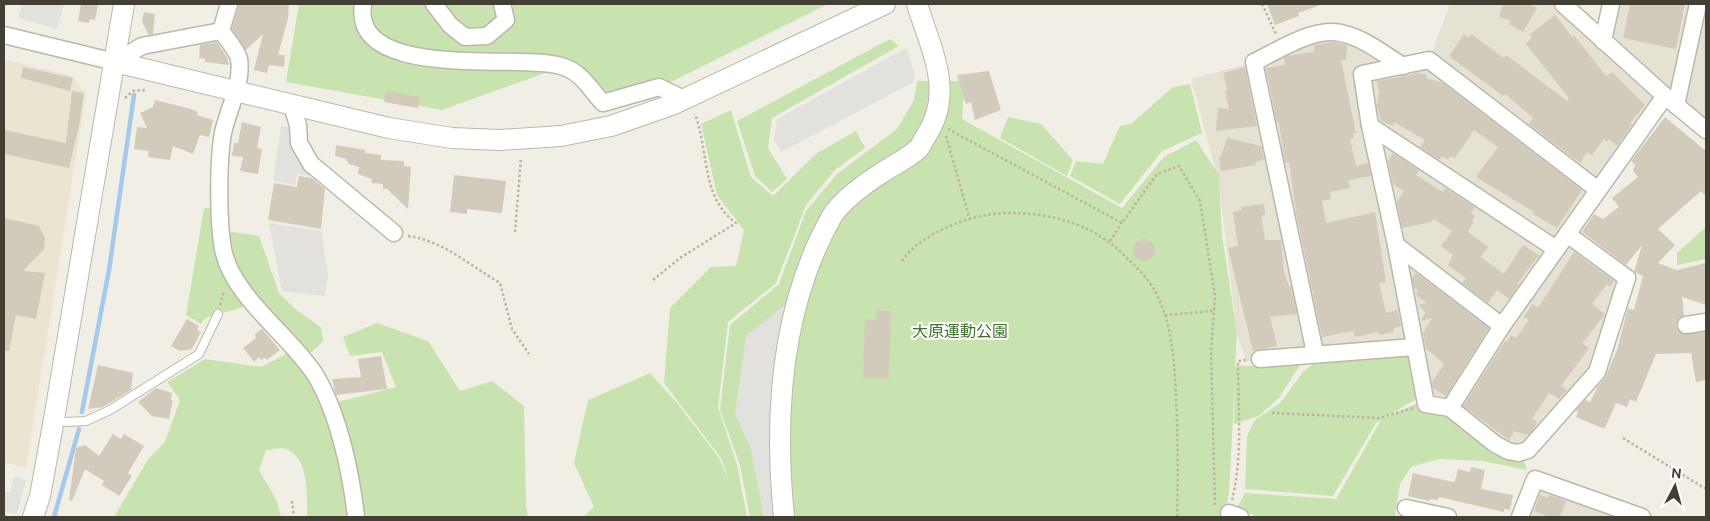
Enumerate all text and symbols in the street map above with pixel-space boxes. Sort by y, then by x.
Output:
park label: 大原運動公園 [912,322,1008,340]
north arrow [1650,461,1700,511]
text: N [1670,465,1682,482]

